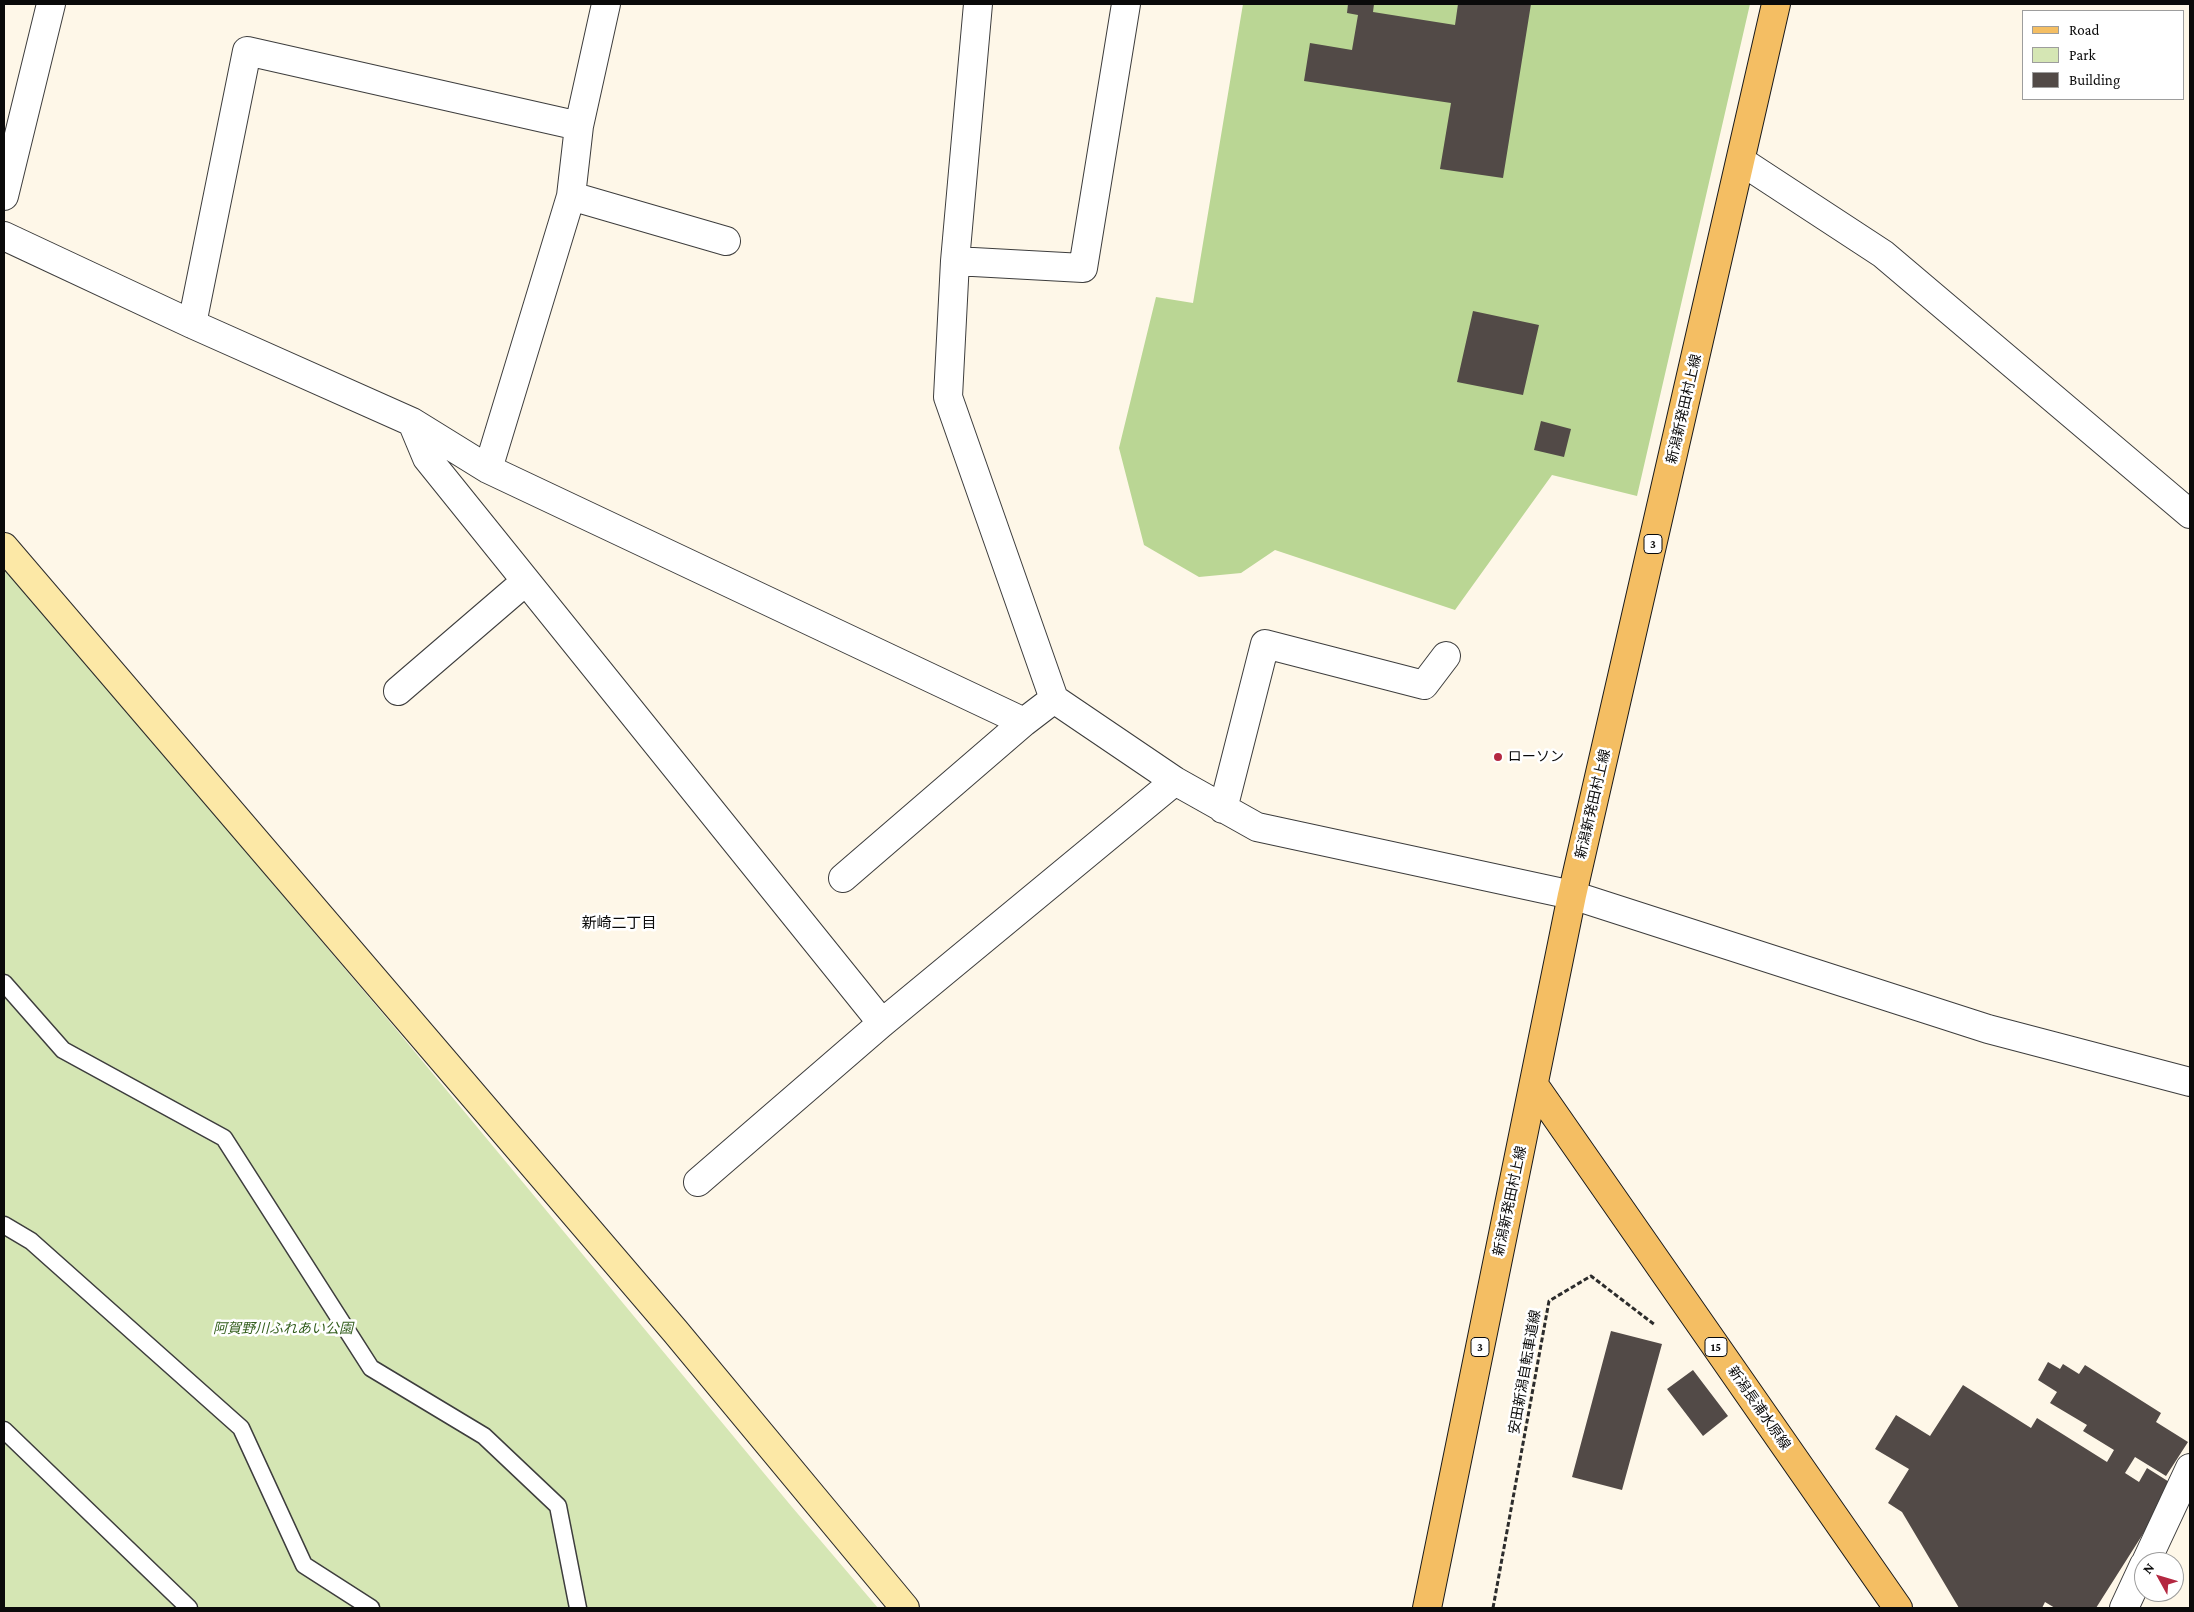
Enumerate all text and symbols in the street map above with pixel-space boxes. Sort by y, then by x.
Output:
legend [2022,10,2184,100]
text: Road [2069,22,2099,38]
text: Park [2069,47,2096,63]
text: Building [2069,72,2120,88]
street label: 新潟新発田村上線 [1663,353,1705,465]
road number: 3 [1644,534,1662,554]
street label: 新潟新発田村上線 [1572,748,1614,860]
place label: ローソン [1508,749,1564,765]
marker: ローソン [1492,751,1504,763]
district label: 新崎二丁目 [582,914,656,932]
street label: 新潟新発田村上線 [1490,1144,1530,1258]
street label: 安田新潟自転車道線 [1506,1308,1544,1436]
park label: 阿賀野川ふれあい公園 [213,1321,353,1337]
road number: 3 [1471,1338,1489,1356]
road number: 15 [1705,1338,1727,1356]
street label: 新潟長浦水原線 [1724,1363,1794,1453]
north arrow [2134,1552,2184,1602]
text: N [2139,1559,2157,1577]

